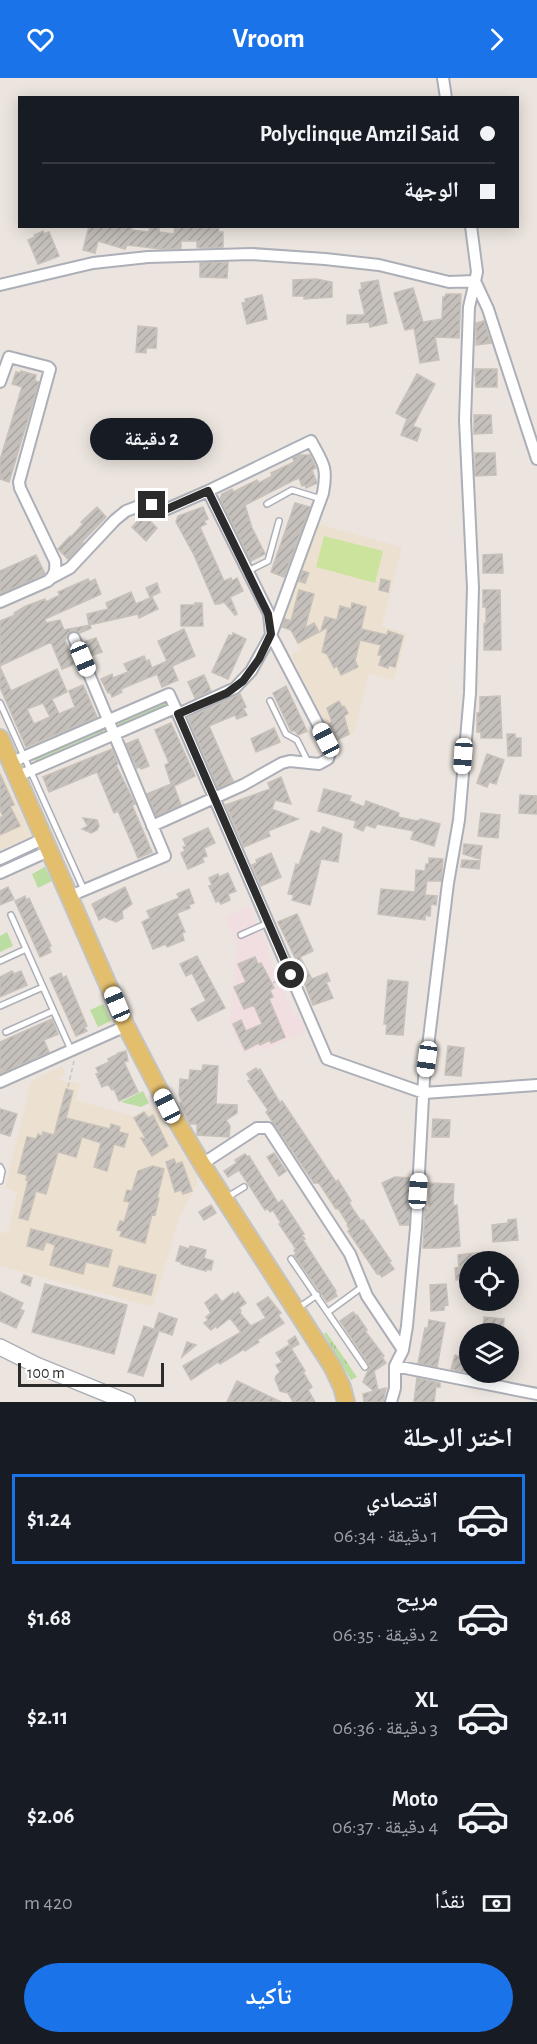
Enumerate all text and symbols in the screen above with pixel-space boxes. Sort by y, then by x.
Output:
icon: heart [24,23,57,56]
icon: forward [480,23,513,56]
text: Vroom [232,25,305,52]
text: Polyclinque Amzil Said [260,123,459,145]
text: الوجهة [404,179,459,201]
callout: 2 دقيقة [90,418,213,460]
text: 2 دقيقة [124,429,179,449]
route end [138,491,165,518]
car [68,639,98,679]
car [310,720,342,760]
car [453,737,473,775]
route start [277,961,304,988]
car [102,984,132,1024]
car [416,1040,438,1078]
car [151,1086,183,1126]
car [408,1172,428,1210]
map controls [459,1251,519,1383]
button: locate [459,1251,519,1311]
button: layers [459,1323,519,1383]
scale bar [18,1360,164,1388]
text: 100 m [27,1365,65,1381]
text: اختر الرحلة [402,1424,513,1451]
text: اقتصادي [366,1489,438,1511]
icon: car [456,1492,510,1546]
text: $1.24 [27,1508,71,1530]
text: 1 دقيقة · 06:34 [334,1526,438,1546]
text: مريح [395,1588,438,1610]
icon: car [456,1591,510,1645]
text: $1.68 [27,1607,71,1629]
text: 2 دقيقة · 06:35 [333,1625,438,1645]
text: XL [415,1689,438,1711]
icon: car [456,1690,510,1744]
text: $2.11 [27,1706,68,1728]
text: 3 دقيقة · 06:36 [332,1718,438,1738]
text: Moto [392,1788,438,1810]
icon: car [456,1789,510,1843]
text: $2.06 [27,1805,74,1827]
text: 4 دقيقة · 06:37 [332,1817,438,1837]
icon: cash [480,1887,513,1920]
text: نقدًا [435,1890,465,1912]
text: 420 m [24,1893,73,1913]
button: تأكيد [24,1963,513,2032]

